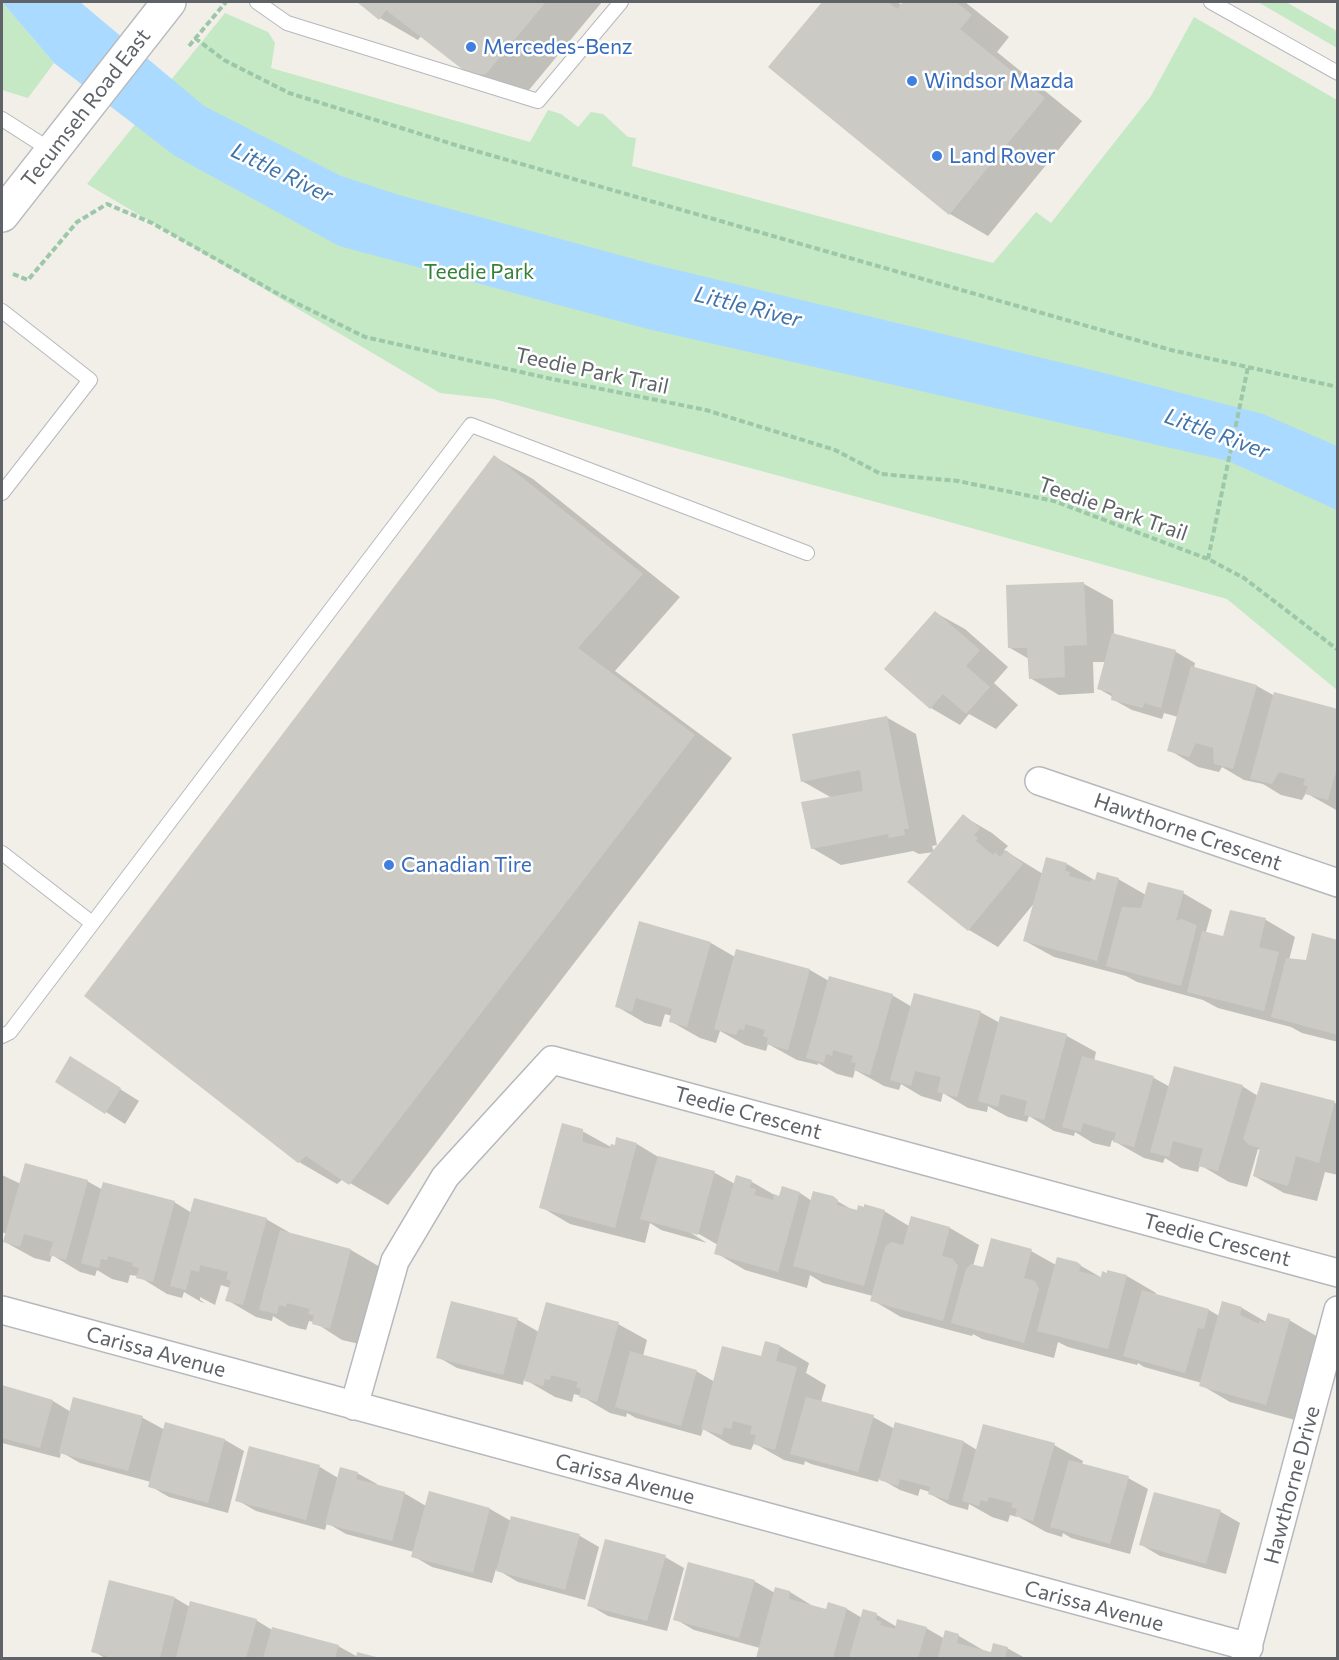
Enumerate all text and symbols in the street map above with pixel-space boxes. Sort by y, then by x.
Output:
street label: Tecumseh Road East [16,24,156,192]
place label: Mercedes-Benz [483,34,632,60]
marker: Mercedes-Benz [464,40,478,54]
place label: Windsor Mazda [924,68,1074,94]
marker: Windsor Mazda [905,74,919,88]
water label: Little River [227,137,337,209]
place label: Land Rover [949,143,1056,169]
marker: Land Rover [930,149,944,163]
park label: Teedie Park [424,259,534,285]
water label: Little River [692,281,804,333]
street label: Teedie Park Trail [513,342,671,400]
water label: Little River [1161,403,1273,465]
street label: Teedie Park Trail [1035,472,1191,546]
street label: Hawthorne Crescent [1091,788,1285,876]
place label: Canadian Tire [401,852,532,878]
marker: Canadian Tire [382,858,396,872]
street label: Teedie Crescent [671,1081,825,1145]
street label: Teedie Crescent [1140,1208,1294,1272]
street label: Carissa Avenue [84,1321,228,1383]
street label: Hawthorne Drive [1259,1403,1325,1567]
street label: Carissa Avenue [553,1448,697,1510]
street label: Carissa Avenue [1022,1575,1166,1637]

